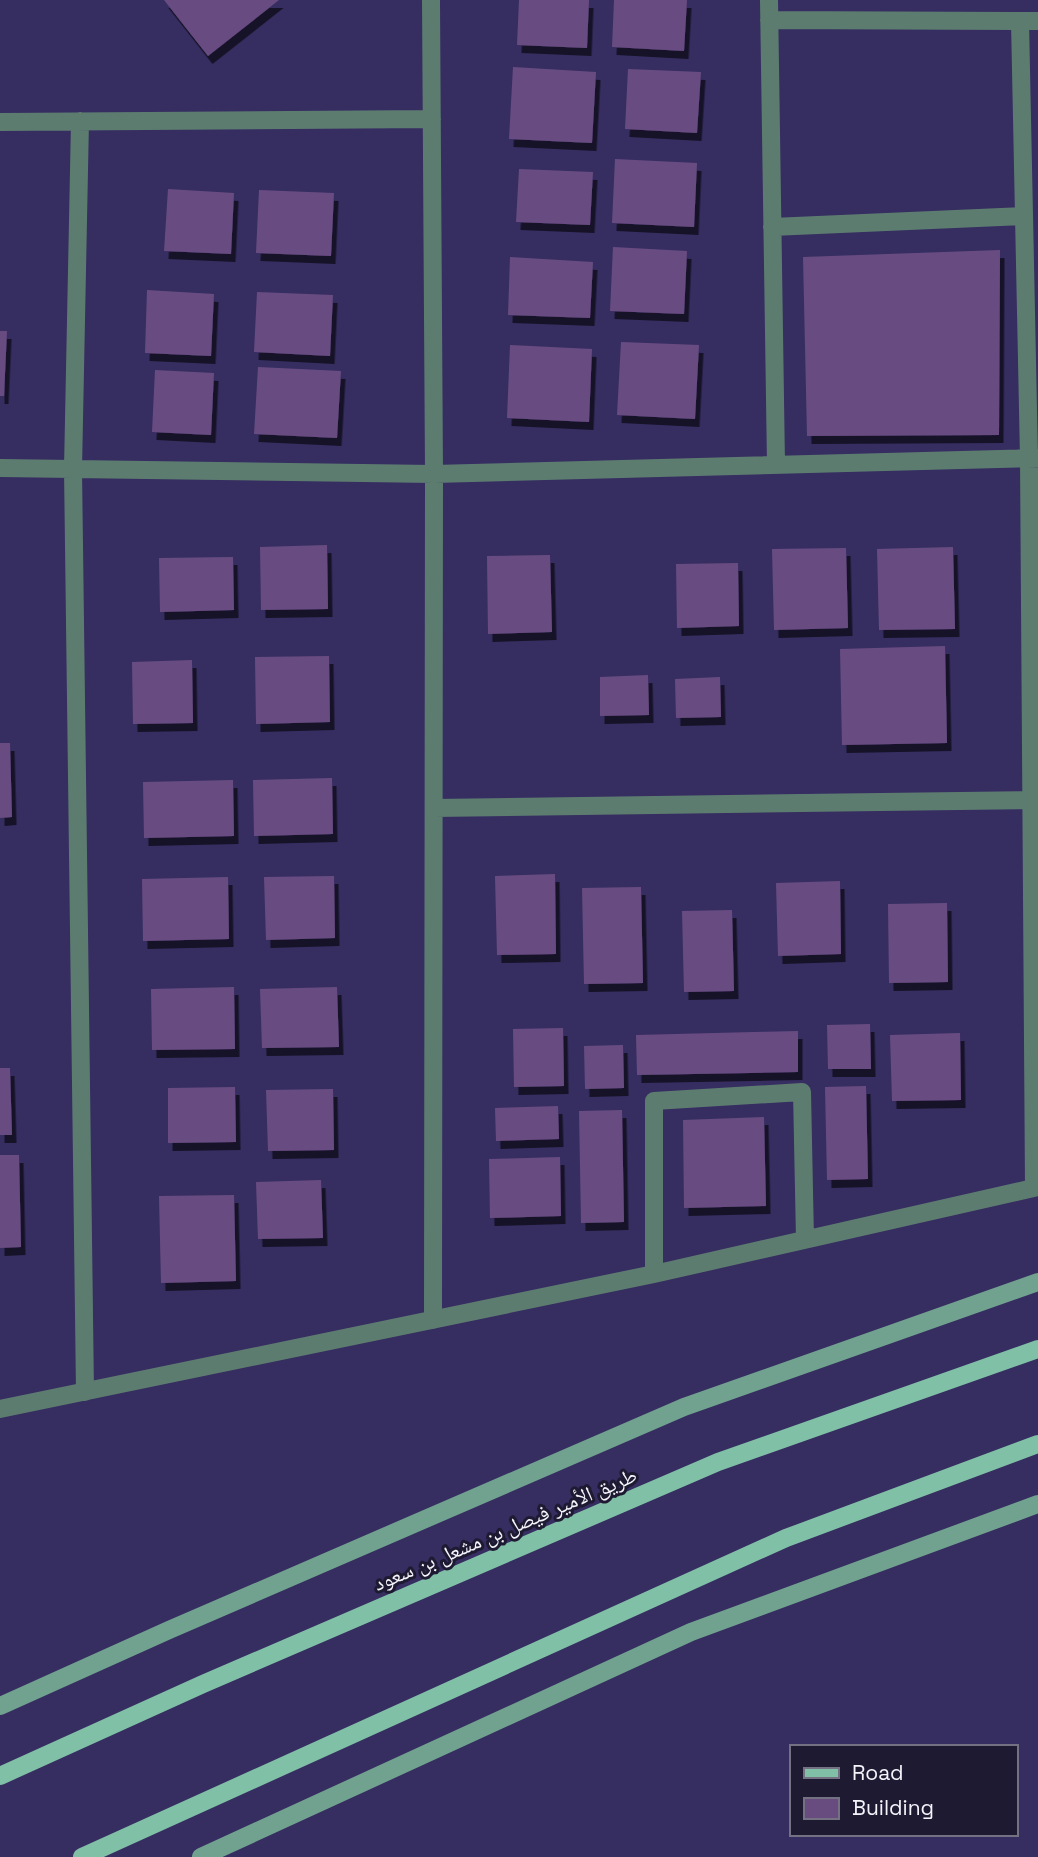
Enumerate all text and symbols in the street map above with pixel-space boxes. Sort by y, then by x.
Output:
street label: طريق الأمير فيصل بن مشعل بن سعود [369,1461,641,1597]
legend [790,1745,1017,1836]
text: Road [852,1759,904,1786]
text: Building [852,1794,934,1821]

